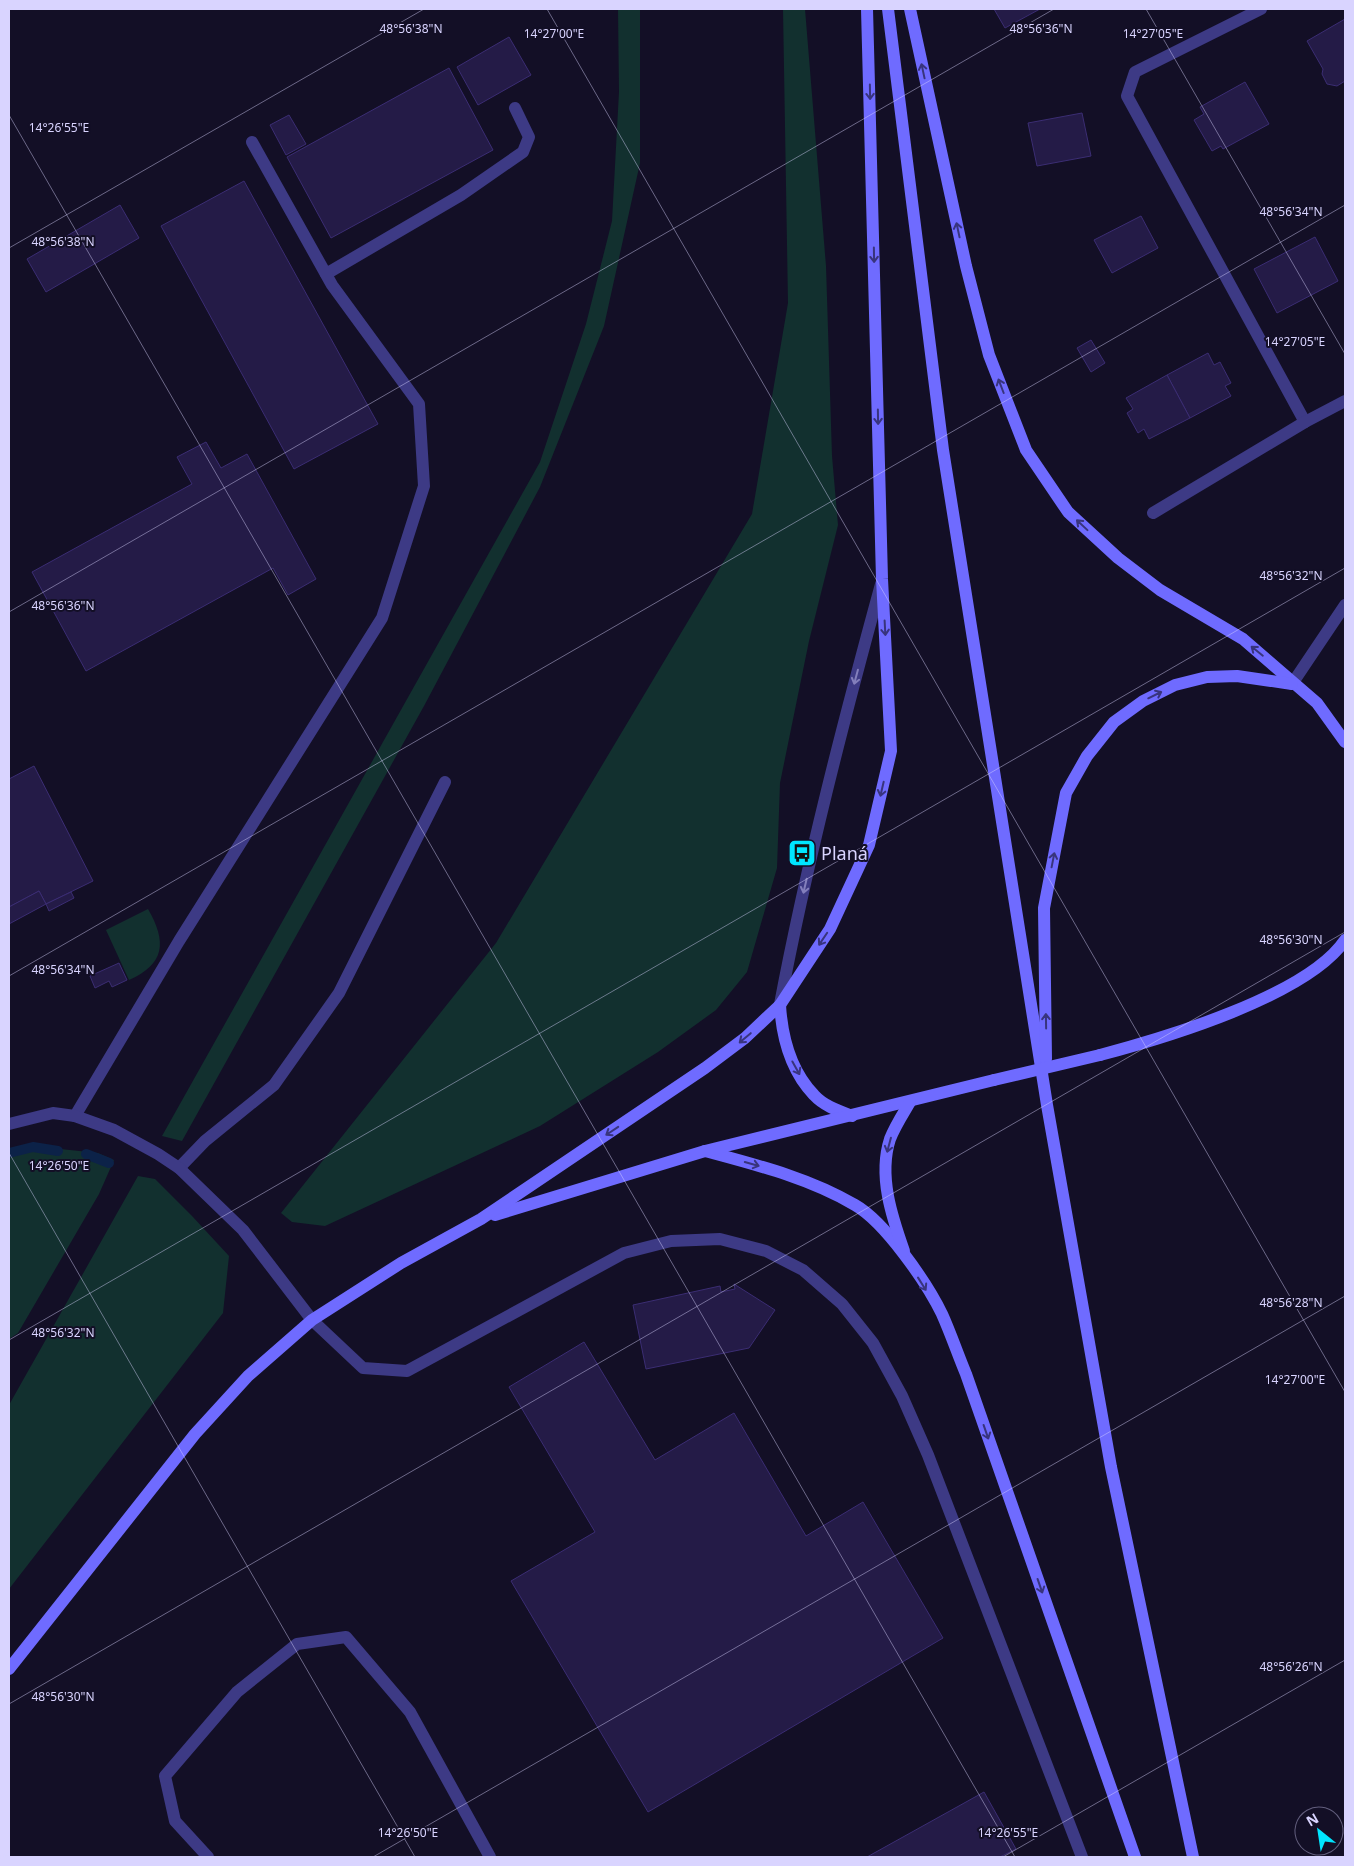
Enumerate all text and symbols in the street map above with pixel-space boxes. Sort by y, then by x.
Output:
text: 48°56'38"N [379,20,443,37]
text: 48°56'36"N [1009,20,1073,37]
text: 14°27'00"E [524,25,584,42]
text: 14°27'05"E [1123,25,1183,42]
one-way arrow [918,64,928,80]
one-way arrow [865,84,874,100]
text: 14°26'55"E [29,119,89,136]
text: 48°56'34"N [1259,203,1323,220]
one-way arrow [953,222,963,238]
text: 48°56'38"N [31,233,95,250]
one-way arrow [869,246,879,263]
text: 14°27'05"E [1265,333,1325,350]
one-way arrow [996,379,1005,395]
one-way arrow [873,409,883,425]
one-way arrow [1076,519,1088,531]
text: 48°56'32"N [1259,567,1323,584]
text: 48°56'36"N [31,597,95,614]
one-way arrow [880,619,889,635]
one-way arrow [1251,645,1264,656]
one-way arrow [850,668,860,684]
one-way arrow [1147,690,1162,700]
one-way arrow [877,781,886,797]
bus stop icon: Planá [787,838,817,868]
place label: Planá [821,841,868,865]
one-way arrow [1048,852,1058,868]
one-way arrow [800,877,809,893]
text: 48°56'30"N [1259,931,1323,948]
one-way arrow [818,932,828,946]
text: 48°56'34"N [31,961,95,978]
one-way arrow [1041,1013,1050,1029]
one-way arrow [738,1032,751,1044]
one-way arrow [792,1060,802,1074]
one-way arrow [605,1126,619,1136]
one-way arrow [883,1137,893,1153]
text: 14°26'50"E [29,1157,89,1174]
one-way arrow [744,1160,760,1169]
one-way arrow [918,1276,928,1290]
text: 48°56'28"N [1259,1294,1323,1311]
text: 48°56'32"N [31,1324,95,1341]
text: 14°27'00"E [1265,1371,1325,1388]
one-way arrow [982,1424,991,1440]
one-way arrow [1036,1577,1045,1593]
text: 48°56'26"N [1259,1658,1323,1675]
text: 48°56'30"N [31,1688,95,1705]
north arrow [1294,1806,1344,1856]
text: N [1303,1808,1322,1830]
text: 14°26'50"E [378,1824,438,1841]
text: 14°26'55"E [978,1824,1038,1841]

